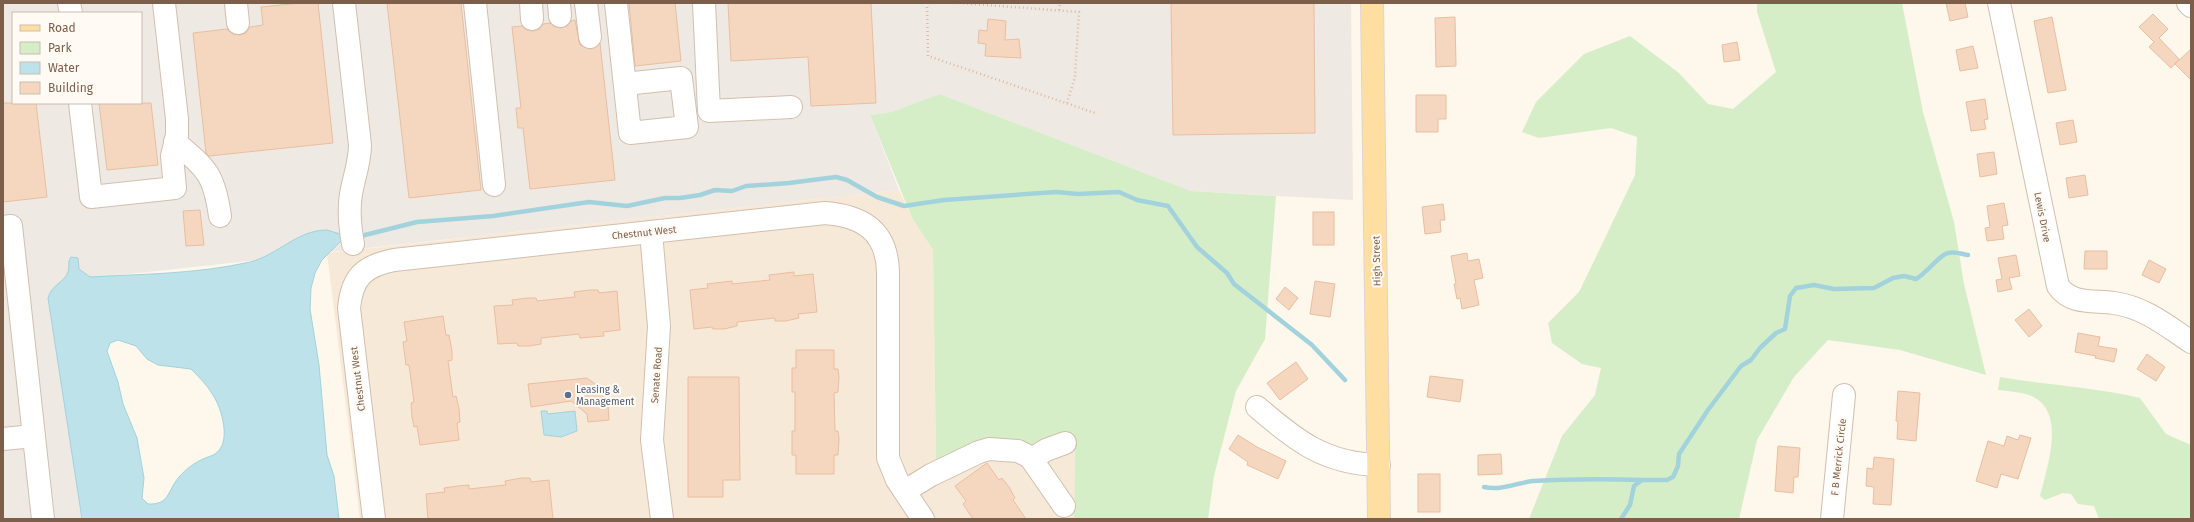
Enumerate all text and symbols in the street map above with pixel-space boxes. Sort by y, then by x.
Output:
legend [12,12,142,104]
text: Road [48,21,76,35]
text: Park [48,41,72,55]
text: Water [48,61,80,75]
text: Building [48,81,94,95]
street label: Lewis Drive [2031,191,2053,243]
street label: Chestnut West [611,224,677,242]
street label: High Street [1371,235,1383,286]
street label: Chestnut West [348,346,368,412]
street label: Senate Road [649,346,665,404]
place label: Leasing & Management [576,384,635,408]
marker: Leasing & Management [563,390,573,400]
street label: F B Merrick Circle [1829,418,1849,496]

